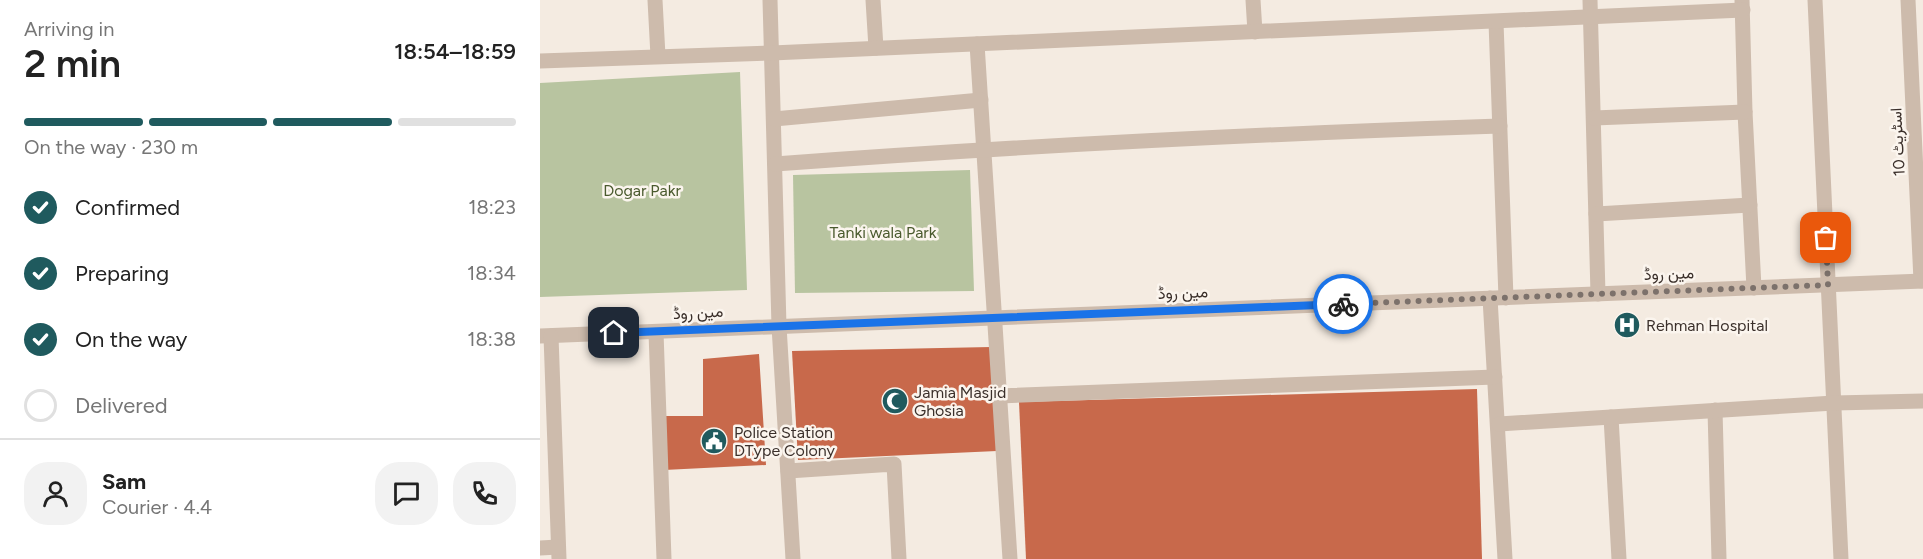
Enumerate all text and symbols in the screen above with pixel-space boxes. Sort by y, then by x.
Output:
text: Arriving in [24,17,114,41]
text: 18:54–18:59 [394,38,516,65]
text: 2 min [24,40,121,87]
street label: اسٹریٹ 10 [1886,107,1910,177]
text: On the way · 230 m [24,135,198,159]
park label: Dogar Pakr [603,181,681,200]
icon: check [24,191,57,224]
text: Confirmed [75,194,180,221]
text: 18:23 [468,195,516,219]
pin [1800,212,1851,263]
icon: bag [1809,221,1842,254]
park label: Tanki wala Park [830,223,937,242]
icon: check [24,257,57,290]
text: Preparing [75,260,169,287]
text: 18:34 [467,261,516,285]
street label: مین روڈ [1644,263,1695,285]
courier [1313,274,1373,334]
street label: مین روڈ [1158,282,1209,304]
icon: bike [1327,288,1360,321]
street label: مین روڈ [672,302,724,324]
pin [588,307,639,358]
hospital icon: Rehman Hospital [1612,310,1642,340]
icon: home [597,316,630,349]
place label: Rehman Hospital [1646,316,1768,335]
icon: check [24,323,57,356]
text: On the way [75,326,187,353]
text: 18:38 [467,327,516,351]
place label: Jamia Masjid Ghosia [914,383,1006,420]
mosque icon: Jamia Masjid Ghosia [880,386,910,416]
text: Delivered [75,392,168,419]
place label: Police Station DType Colony [734,423,835,460]
public building icon: Police Station DType Colony [699,426,729,456]
button: person [24,462,87,525]
button: chat [375,462,438,525]
button: phone [453,462,516,525]
text: Sam [102,468,146,495]
text: Courier · 4.4 [102,495,212,519]

